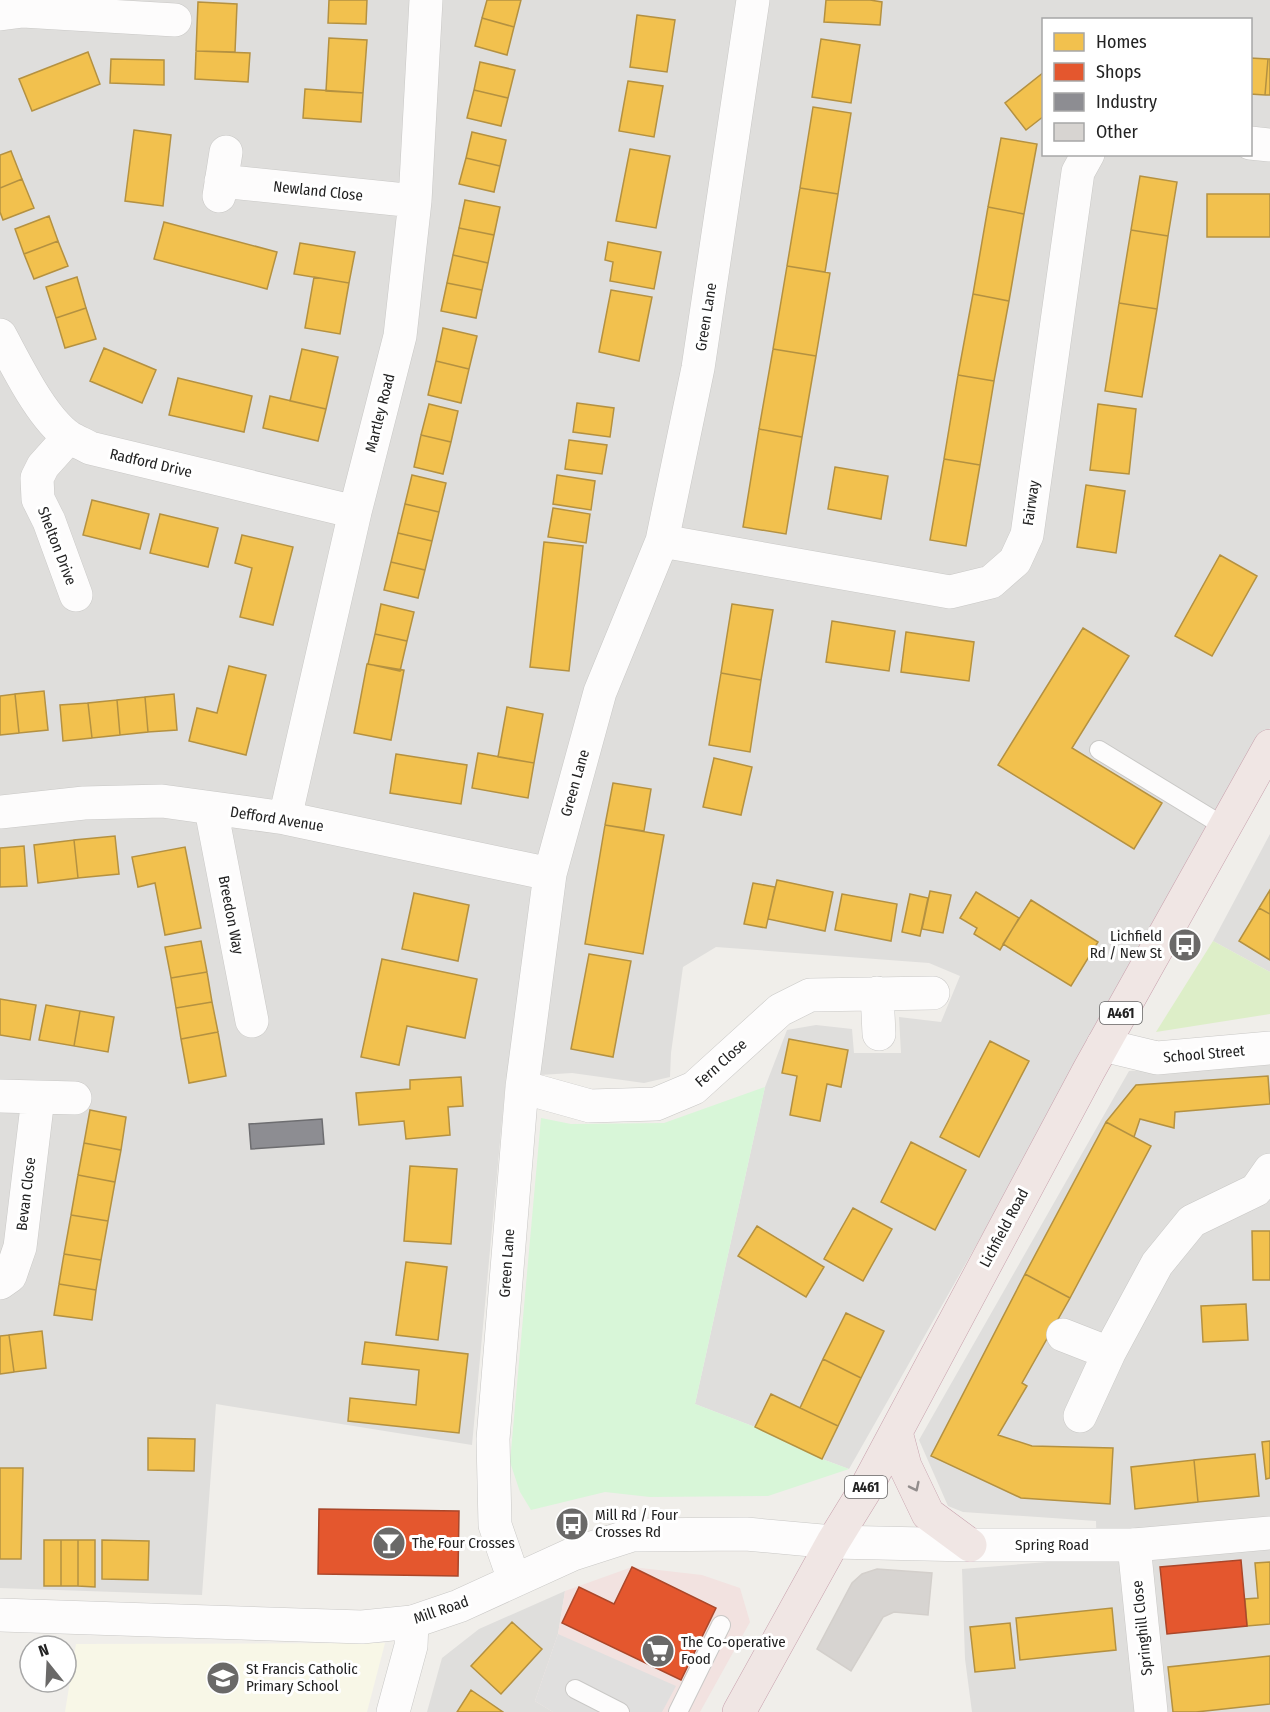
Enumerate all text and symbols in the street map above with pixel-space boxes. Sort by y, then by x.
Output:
legend [1042,18,1252,156]
text: Homes [1096,31,1147,53]
text: Shops [1096,61,1141,83]
text: Industry [1096,91,1157,113]
text: Other [1096,121,1139,143]
street label: Newland Close [272,177,364,205]
street label: Green Lane [692,282,720,352]
street label: Martley Road [362,372,398,454]
street label: Radford Drive [108,445,194,481]
street label: Fairway [1019,479,1043,527]
street label: Shelton Drive [34,504,80,588]
street label: Green Lane [557,747,593,819]
street label: Defford Avenue [229,803,325,835]
street label: Breedon Way [215,874,248,956]
place label: Lichfield Rd / New St [1090,927,1162,962]
bus stop icon: Lichfield Rd / New St [1167,927,1203,963]
road number: A461 [1100,1002,1142,1024]
street label: Fern Close [691,1035,751,1091]
street label: School Street [1162,1041,1246,1067]
street label: Bevan Close [13,1156,39,1232]
street label: Lichfield Road [976,1186,1032,1270]
street label: Green Lane [496,1228,518,1298]
road number: A461 [845,1476,887,1498]
one-way arrow [907,1480,919,1491]
bus stop icon: Mill Rd / Four Crosses Rd [554,1506,590,1542]
place label: Mill Rd / Four Crosses Rd [595,1506,679,1541]
bar icon: The Four Crosses [371,1525,407,1561]
place label: The Four Crosses [412,1534,515,1552]
street label: Spring Road [1015,1536,1089,1554]
street label: Springhill Close [1128,1580,1156,1676]
street label: Mill Road [411,1592,471,1628]
supermarket icon: The Co-operative Food [640,1633,676,1669]
place label: The Co-operative Food [681,1633,786,1668]
north arrow [18,1634,78,1694]
text: N [36,1640,51,1661]
school or university icon: St Francis Catholic Primary School [205,1660,241,1696]
place label: St Francis Catholic Primary School [246,1660,358,1695]

